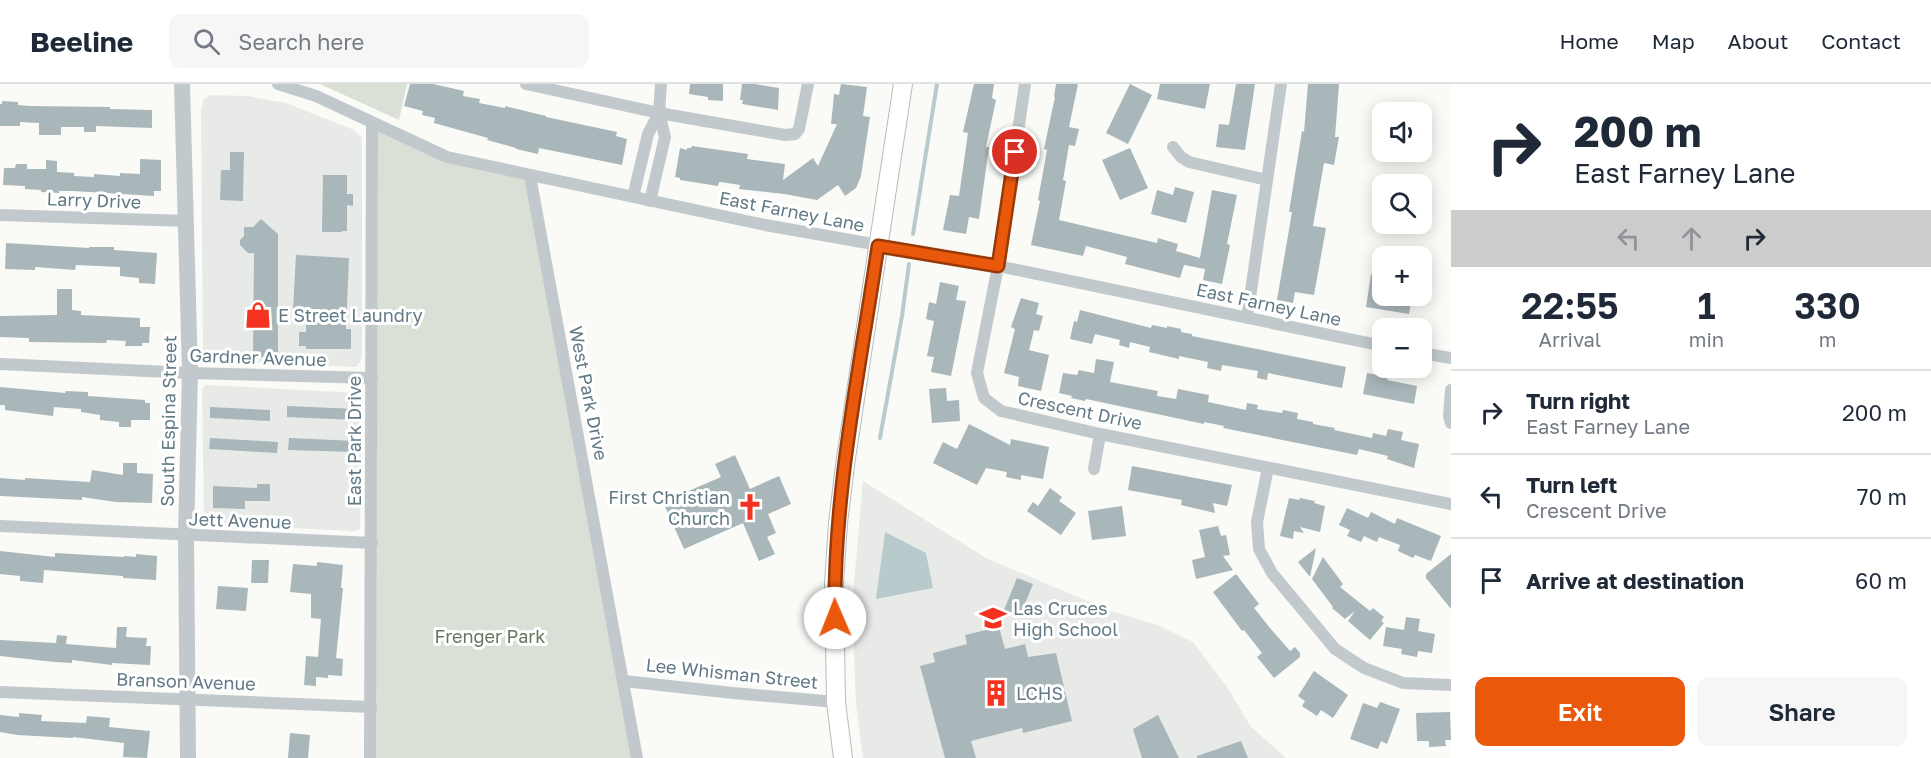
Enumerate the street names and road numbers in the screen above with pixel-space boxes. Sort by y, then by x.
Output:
street label: East Farney Lane [717,186,867,236]
street label: Larry Drive [46,187,142,213]
street label: East Farney Lane [1195,278,1343,330]
street label: West Park Drive [565,324,613,462]
street label: South Espina Street [156,335,180,507]
street label: Gardner Avenue [189,344,327,370]
street label: East Park Drive [343,376,365,506]
street label: Crescent Drive [1016,386,1144,434]
street label: Jett Avenue [188,507,292,533]
street label: Lee Whisman Street [645,653,819,693]
street label: Branson Avenue [116,668,256,694]

